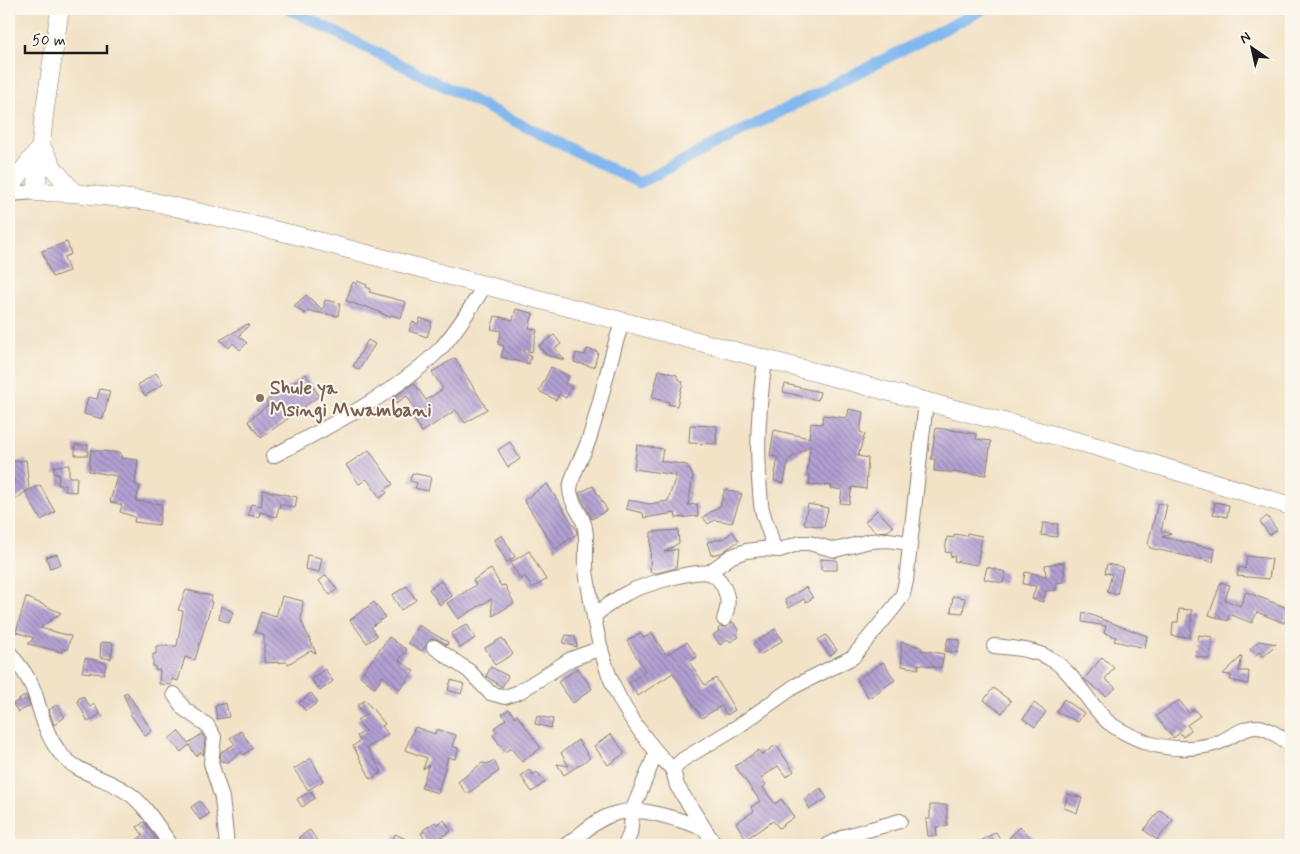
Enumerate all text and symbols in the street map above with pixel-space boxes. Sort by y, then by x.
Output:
scale bar [25,22,108,54]
north arrow [1228,22,1278,72]
text: N [1236,28,1254,48]
text: 50 m [32,31,66,51]
place label: Shule ya Msingi Mwambani [270,376,432,424]
marker: Shule ya Msingi Mwambani [254,392,266,404]

